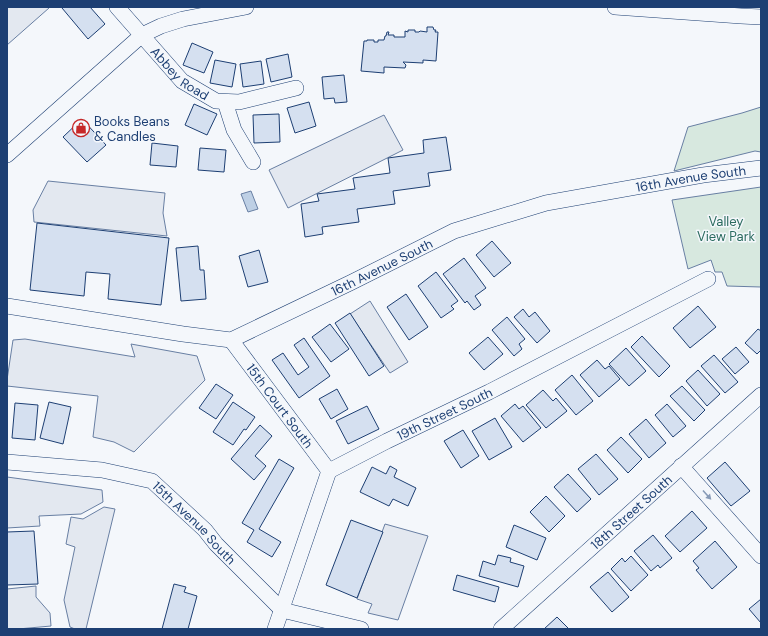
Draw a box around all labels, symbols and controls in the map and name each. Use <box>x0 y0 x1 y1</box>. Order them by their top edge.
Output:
street label: Abbey Road <box>147 43 212 104</box>
place label: Books Beans & Candles <box>94 113 170 145</box>
shop icon: Books Beans & Candles <box>71 118 91 138</box>
street label: 16th Avenue South <box>634 161 747 195</box>
park label: Valley View Park <box>697 213 755 245</box>
street label: 16th Avenue South <box>328 235 435 299</box>
street label: 15th Court South <box>243 360 317 451</box>
street label: 19th Street South <box>394 383 495 444</box>
street label: 18th Street South <box>587 471 675 553</box>
street label: 15th Avenue South <box>149 477 240 568</box>
one-way arrow <box>702 490 712 500</box>

